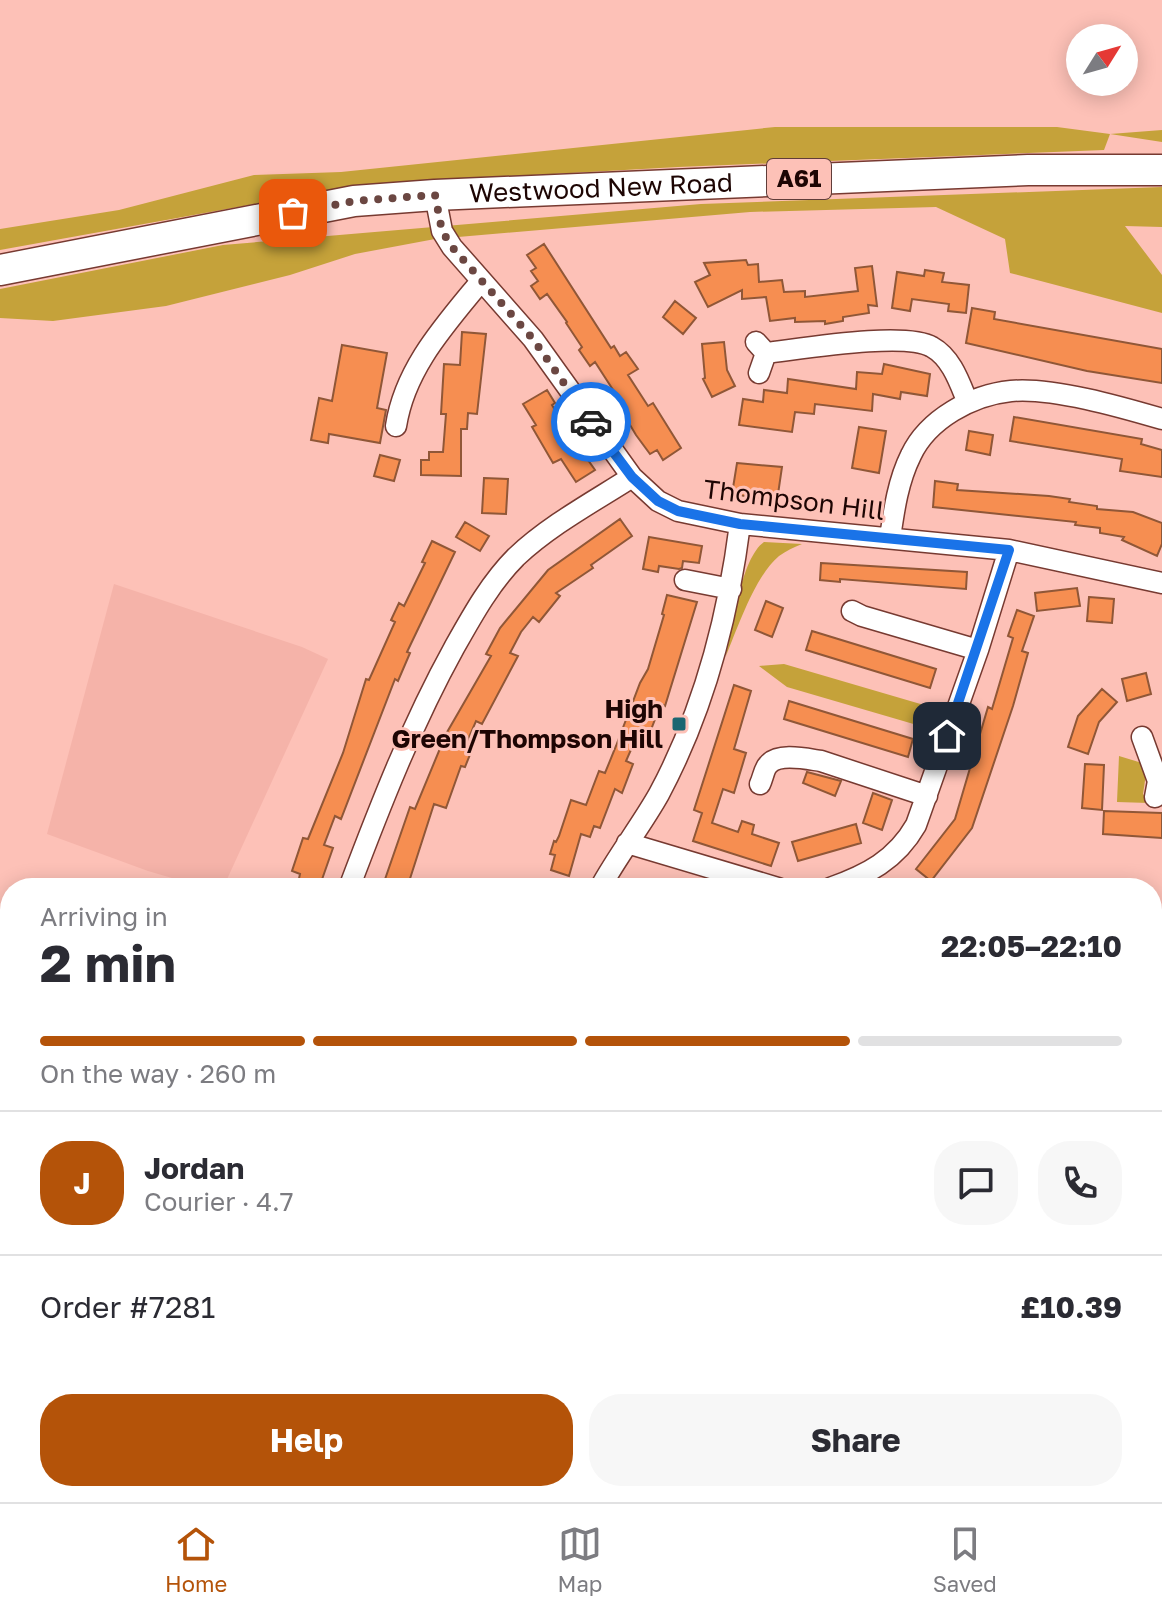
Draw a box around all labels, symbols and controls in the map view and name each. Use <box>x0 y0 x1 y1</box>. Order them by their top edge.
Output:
north arrow <box>1066 24 1138 96</box>
map controls <box>1066 24 1138 96</box>
road number: A61 <box>767 159 831 199</box>
street label: Westwood New Road <box>468 166 733 209</box>
pin <box>259 179 327 247</box>
icon: bag <box>271 191 315 235</box>
courier <box>551 382 631 462</box>
icon: car <box>569 400 613 444</box>
street label: Thompson Hill <box>702 473 886 526</box>
place label: High Green/Thompson Hill <box>392 693 663 754</box>
pin <box>913 702 981 770</box>
icon: home <box>925 714 969 758</box>
marker: High Green/Thompson Hill <box>670 715 688 733</box>
text: Arriving in <box>40 901 168 932</box>
text: 22:05–22:10 <box>941 928 1122 964</box>
text: 2 min <box>40 931 176 993</box>
text: On the way · 260 m <box>40 1058 276 1089</box>
button: chat <box>934 1141 1018 1225</box>
button: phone <box>1038 1141 1122 1225</box>
text: Jordan <box>144 1150 244 1186</box>
text: J <box>73 1165 91 1201</box>
text: Courier · 4.7 <box>144 1186 294 1217</box>
text: Order #7281 <box>40 1289 215 1325</box>
text: £10.39 <box>1020 1289 1122 1325</box>
button: Help <box>40 1394 573 1486</box>
button: Share <box>589 1394 1122 1486</box>
tab: Home <box>165 1522 227 1597</box>
tab: Map <box>558 1522 602 1597</box>
tab: Saved <box>933 1522 997 1597</box>

